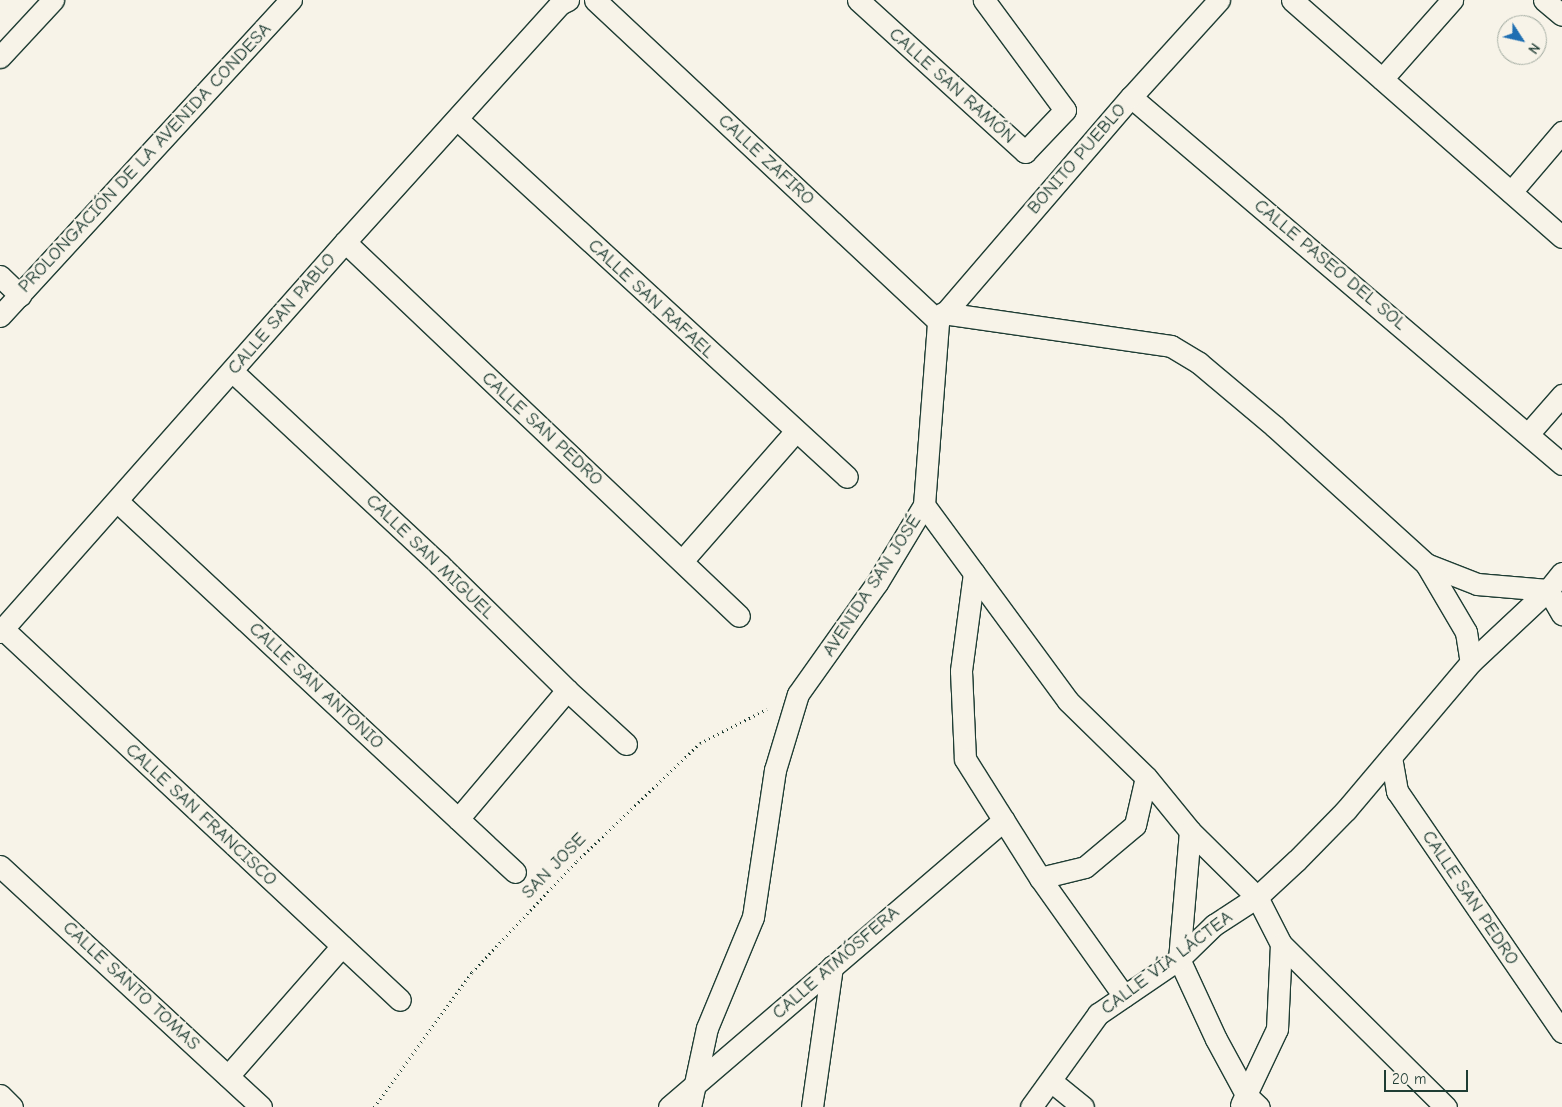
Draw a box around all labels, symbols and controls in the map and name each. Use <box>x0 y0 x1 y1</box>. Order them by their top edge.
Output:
north arrow <box>1497 15 1547 65</box>
street label: PROLONGACIÓN DE LA AVENIDA CONDESA <box>14 18 276 298</box>
street label: CALLE SAN RAMÓN <box>884 23 1020 149</box>
text: N <box>1524 40 1543 57</box>
street label: BONITO PUEBLO <box>1023 99 1131 219</box>
street label: CALLE ZAFIRO <box>713 110 819 210</box>
street label: CALLE PASEO DEL SOL <box>1249 194 1411 336</box>
street label: CALLE SAN RAFAEL <box>583 234 719 364</box>
street label: CALLE SAN PABLO <box>223 249 341 379</box>
street label: CALLE SAN PEDRO <box>477 367 607 491</box>
street label: CALLE SAN MIGUEL <box>361 490 499 624</box>
street label: AVENIDA SAN JOSÉ <box>818 511 926 661</box>
street label: CALLE SAN ANTONIO <box>244 618 388 754</box>
street label: CALLE SAN FRANCISCO <box>120 739 282 891</box>
street label: CALLE SAN PEDRO <box>1417 826 1523 970</box>
street label: SAN JOSE <box>517 828 591 904</box>
street label: CALLE ATMÓSFERA <box>768 902 904 1024</box>
street label: CALLE VÍA LÁCTEA <box>1097 906 1237 1020</box>
street label: CALLE SANTO TOMAS <box>58 916 204 1056</box>
scale bar <box>1387 1060 1471 1092</box>
text: 20 m <box>1392 1070 1426 1088</box>

